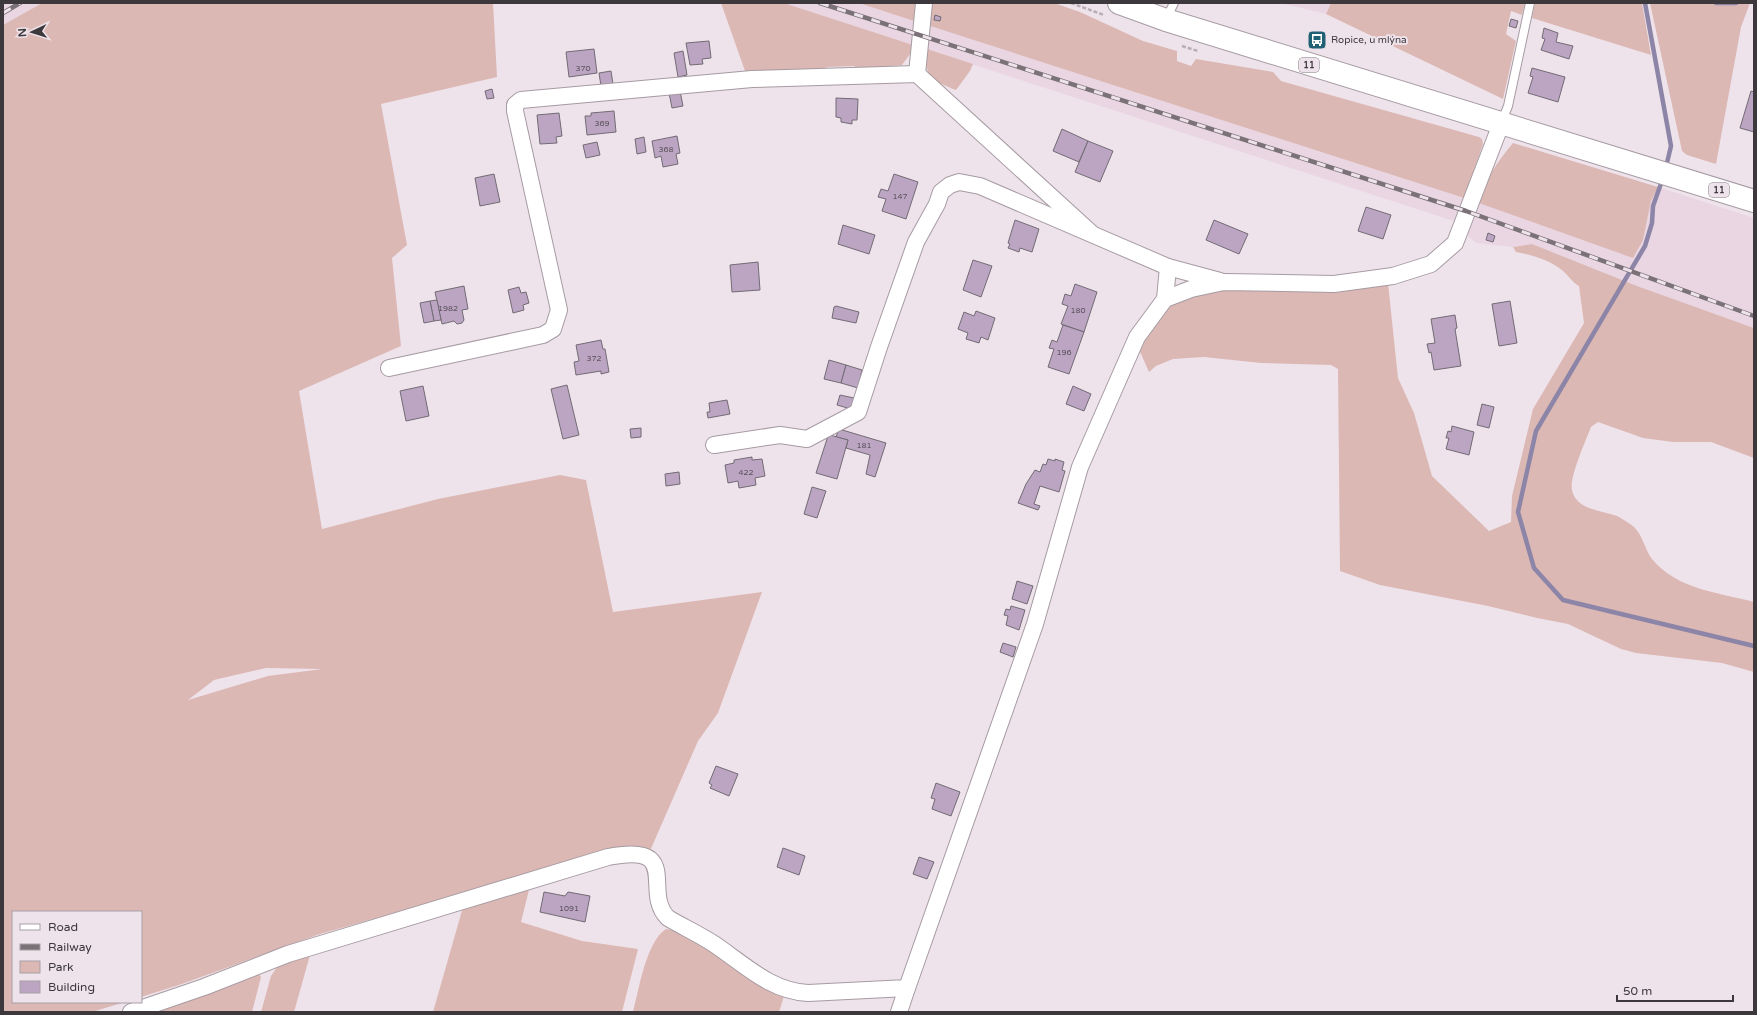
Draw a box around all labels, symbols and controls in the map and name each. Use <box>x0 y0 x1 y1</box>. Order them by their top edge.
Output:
north arrow <box>12 12 52 52</box>
text: N <box>16 28 29 38</box>
bus stop icon: Ropice, u mlýna <box>1306 29 1328 51</box>
place label: Ropice, u mlýna <box>1331 34 1407 46</box>
road number: 11 <box>1299 58 1319 72</box>
house number: 370 <box>575 64 591 73</box>
house number: 369 <box>594 119 610 128</box>
house number: 368 <box>658 145 674 154</box>
road number: 11 <box>1709 183 1729 197</box>
house number: 147 <box>892 192 908 201</box>
house number: 1982 <box>438 304 458 313</box>
house number: 180 <box>1070 306 1086 315</box>
house number: 196 <box>1056 348 1072 357</box>
house number: 372 <box>586 354 602 363</box>
house number: 181 <box>856 441 872 450</box>
house number: 422 <box>738 468 754 477</box>
house number: 1091 <box>559 904 579 913</box>
legend <box>12 911 142 1003</box>
text: Road <box>48 920 78 934</box>
text: Railway <box>48 940 92 954</box>
text: Park <box>48 960 74 974</box>
scale bar <box>1617 977 1733 1003</box>
text: Building <box>48 980 95 994</box>
text: 50 m <box>1623 984 1652 998</box>

